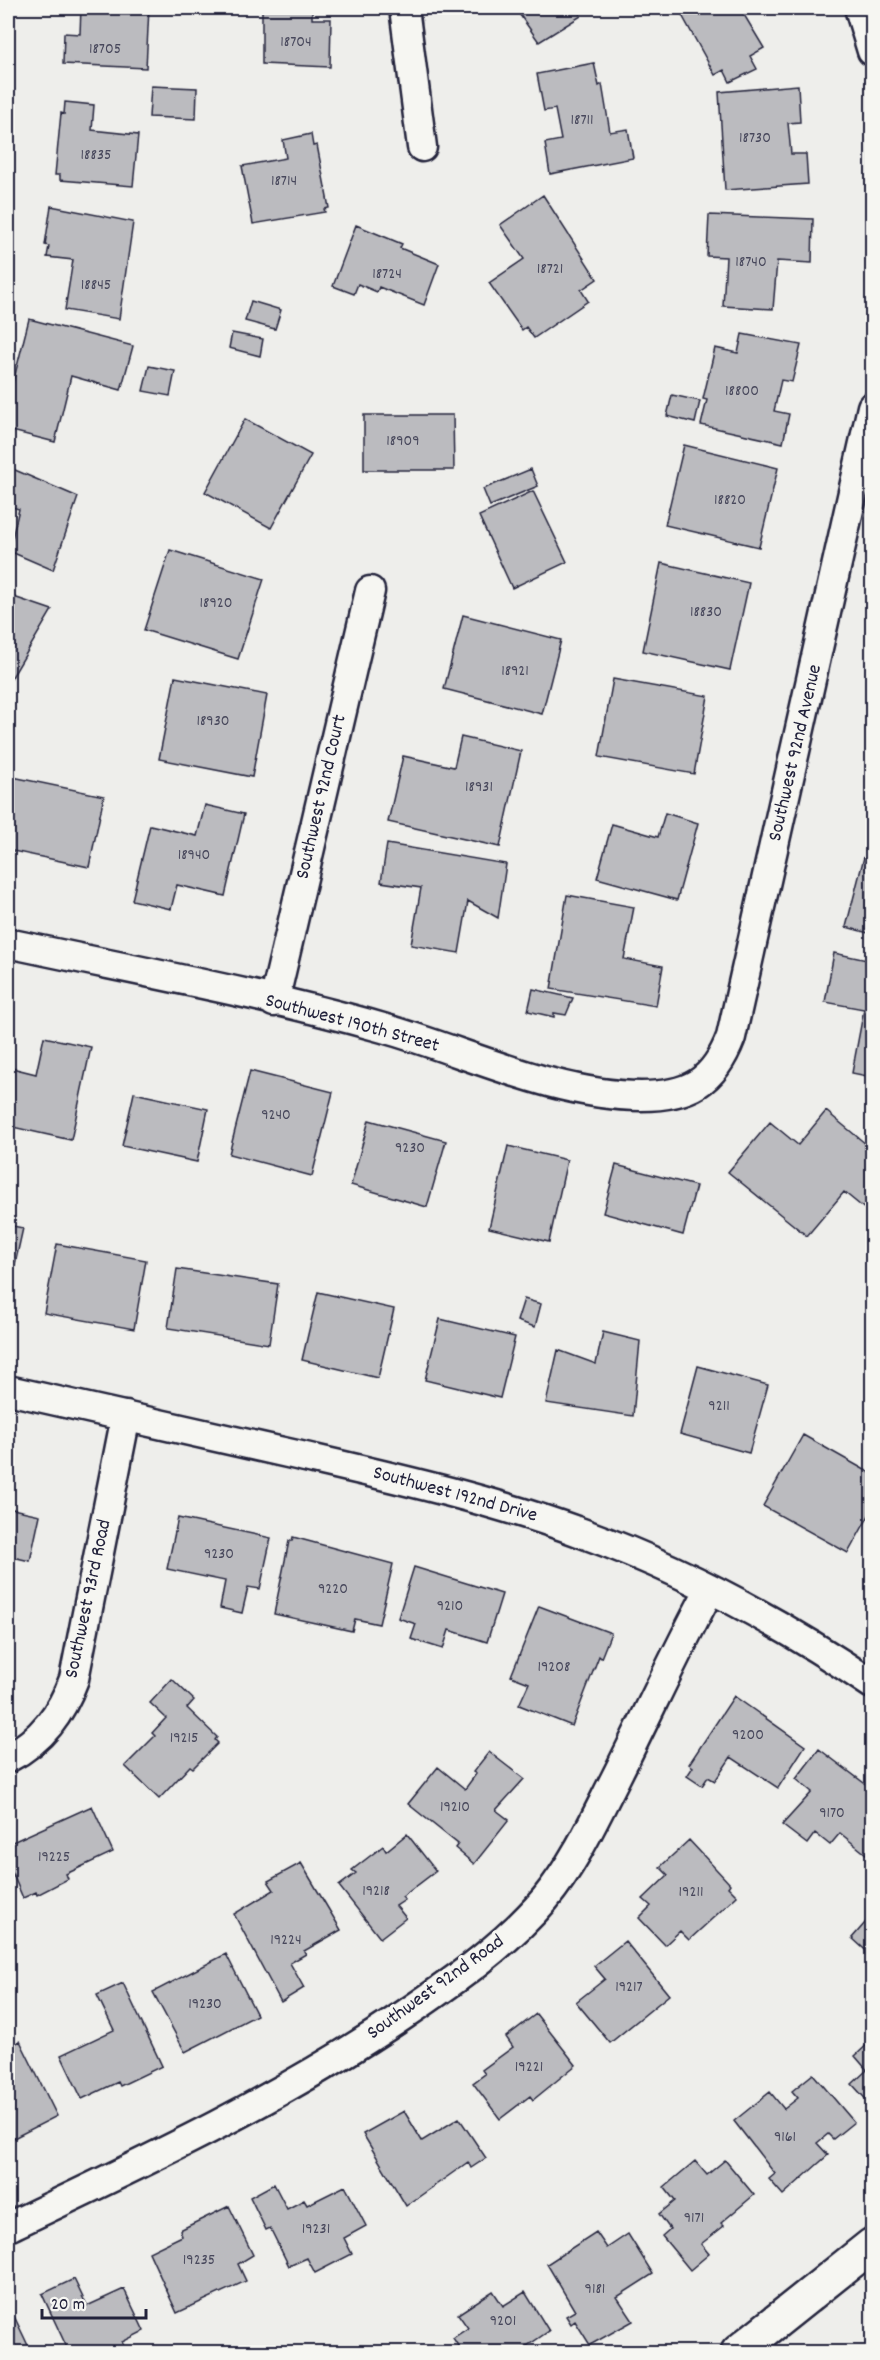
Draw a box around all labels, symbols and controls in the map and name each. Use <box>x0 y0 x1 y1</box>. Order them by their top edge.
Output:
house number: 18704 <box>280 31 312 54</box>
house number: 18705 <box>89 38 121 61</box>
house number: 18711 <box>570 109 594 132</box>
house number: 18730 <box>739 127 771 150</box>
house number: 18835 <box>81 144 111 167</box>
house number: 18714 <box>271 170 297 193</box>
house number: 18740 <box>735 251 767 274</box>
house number: 18721 <box>537 258 563 281</box>
house number: 18724 <box>372 263 402 286</box>
house number: 18845 <box>81 274 111 297</box>
house number: 18800 <box>725 380 759 403</box>
house number: 18909 <box>386 430 420 453</box>
house number: 18820 <box>714 489 746 512</box>
house number: 18920 <box>200 592 232 615</box>
house number: 18830 <box>690 601 722 624</box>
house number: 18921 <box>501 660 529 683</box>
street label: Southwest 92nd Avenue <box>762 662 830 844</box>
house number: 18930 <box>196 710 230 733</box>
street label: Southwest 92nd Court <box>289 712 355 882</box>
house number: 18931 <box>465 776 493 799</box>
house number: 18940 <box>178 844 210 867</box>
street label: Southwest 190th Street <box>262 987 442 1061</box>
house number: 9240 <box>261 1104 291 1127</box>
house number: 9230 <box>395 1137 425 1160</box>
house number: 9211 <box>708 1395 730 1418</box>
street label: Southwest 192nd Drive <box>370 1460 540 1530</box>
street label: Southwest 93rd Road <box>58 1517 120 1681</box>
house number: 9230 <box>204 1543 234 1566</box>
house number: 9220 <box>318 1578 348 1601</box>
house number: 9210 <box>437 1595 463 1618</box>
house number: 19208 <box>538 1656 570 1679</box>
house number: 9200 <box>732 1724 764 1747</box>
house number: 19215 <box>170 1727 198 1750</box>
house number: 19210 <box>440 1796 470 1819</box>
house number: 9170 <box>819 1802 845 1825</box>
house number: 19225 <box>38 1846 70 1869</box>
house number: 19218 <box>362 1880 390 1903</box>
house number: 19211 <box>679 1881 703 1904</box>
house number: 19224 <box>270 1929 302 1952</box>
street label: Southwest 92nd Road <box>362 1929 510 2047</box>
house number: 19217 <box>615 1976 643 1999</box>
house number: 19230 <box>188 1993 222 2016</box>
house number: 19221 <box>515 2056 543 2079</box>
house number: 9161 <box>774 2126 796 2149</box>
house number: 9171 <box>684 2207 704 2230</box>
house number: 19231 <box>302 2218 330 2241</box>
house number: 19235 <box>183 2249 215 2272</box>
house number: 9181 <box>585 2278 605 2301</box>
scale bar <box>42 2282 146 2320</box>
text: 20 m <box>51 2293 85 2318</box>
house number: 9201 <box>490 2310 516 2333</box>

